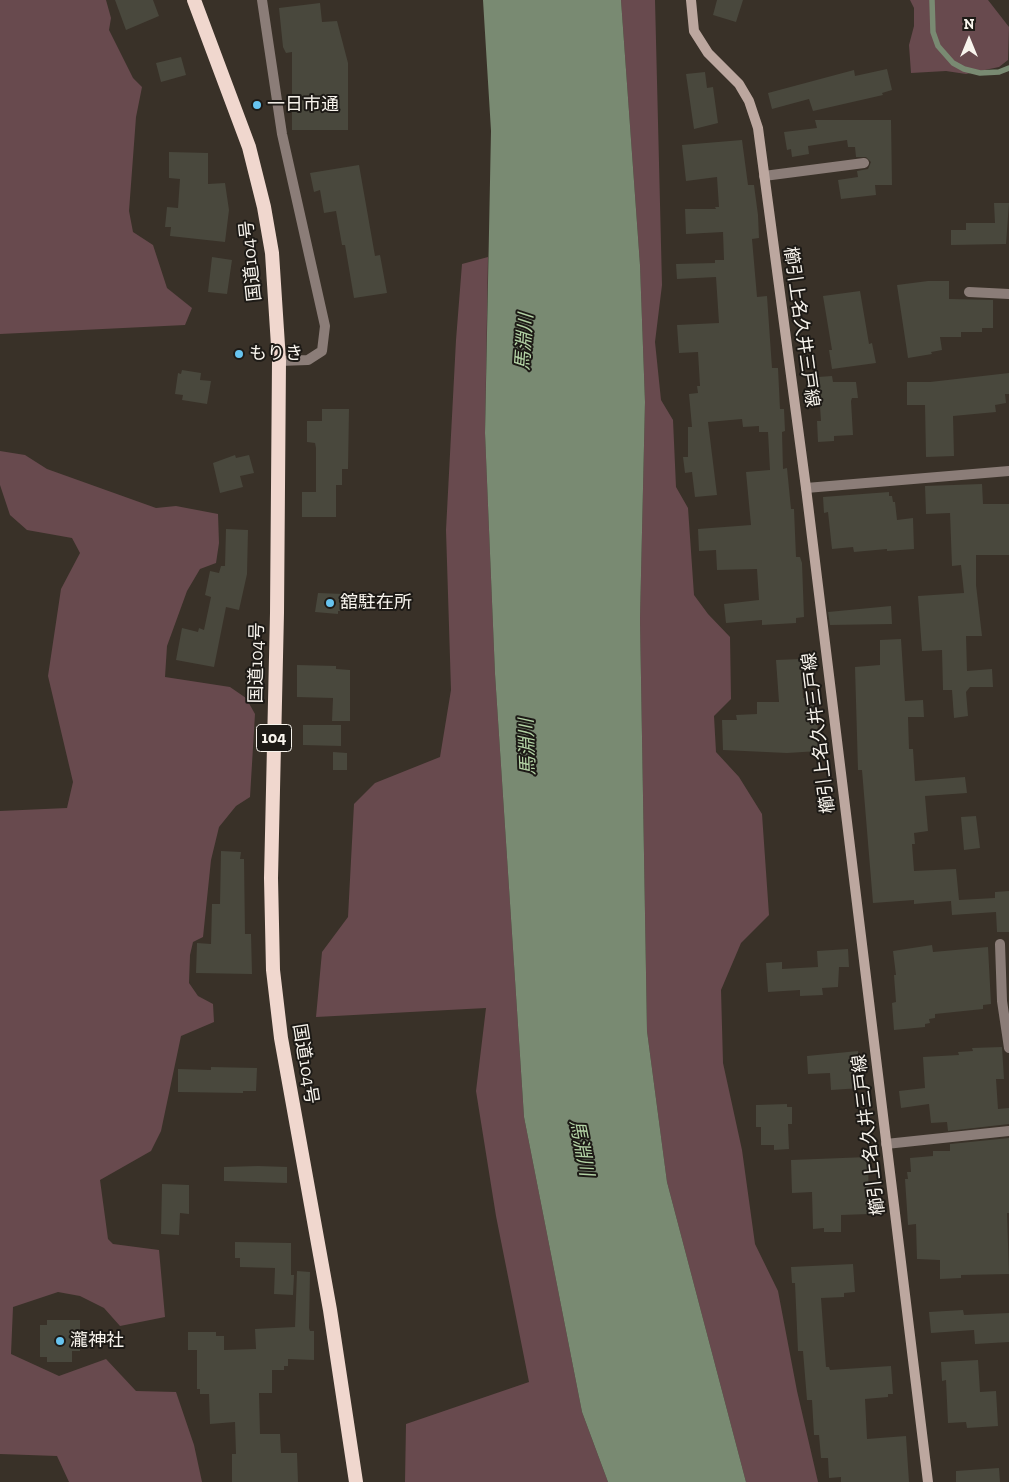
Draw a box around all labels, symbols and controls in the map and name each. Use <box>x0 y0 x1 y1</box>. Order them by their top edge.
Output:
north arrow <box>944 15 994 65</box>
text: N <box>964 16 974 33</box>
place label: 一日市通 <box>267 94 339 116</box>
marker: 一日市通 <box>251 99 263 111</box>
street label: 国道104号 <box>236 220 266 302</box>
street label: 櫛引上名久井三戸線 <box>779 245 823 409</box>
water label: 馬淵川 <box>512 313 538 371</box>
place label: もりき <box>249 343 303 365</box>
marker: もりき <box>233 348 245 360</box>
place label: 舘駐在所 <box>340 592 412 614</box>
marker: 舘駐在所 <box>324 597 336 609</box>
street label: 国道104号 <box>245 622 269 704</box>
street label: 櫛引上名久井三戸線 <box>798 651 840 815</box>
water label: 馬淵川 <box>516 718 540 776</box>
road number: 104 <box>256 724 292 751</box>
street label: 国道104号 <box>288 1022 322 1106</box>
street label: 櫛引上名久井三戸線 <box>848 1053 890 1217</box>
water label: 馬淵川 <box>564 1118 598 1178</box>
place label: 瀧神社 <box>70 1330 124 1352</box>
marker: 瀧神社 <box>54 1335 66 1347</box>

